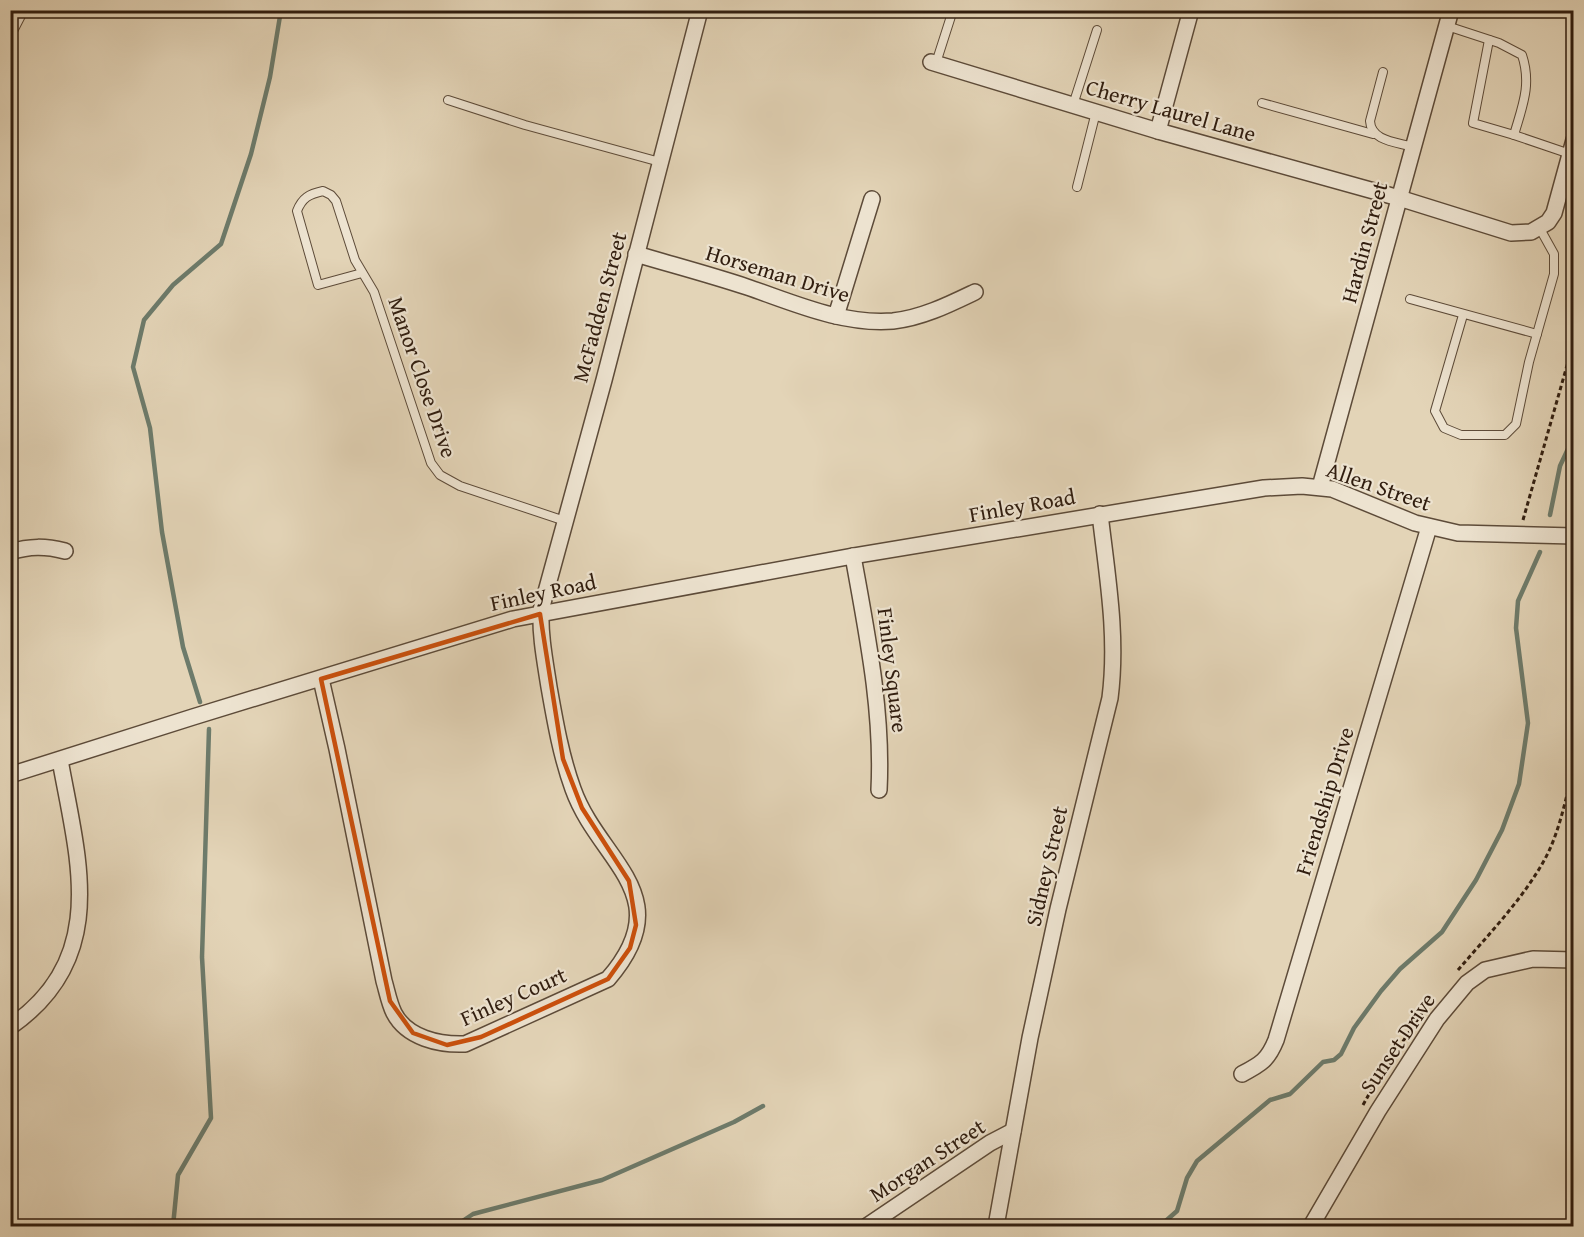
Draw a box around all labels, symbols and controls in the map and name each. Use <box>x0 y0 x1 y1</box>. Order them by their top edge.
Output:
street label: Cherry Laurel Lane <box>1082 70 1260 150</box>
street label: Hardin Street <box>1332 177 1396 306</box>
street label: McFadden Street <box>564 228 635 386</box>
street label: Horseman Drive <box>702 236 854 310</box>
street label: Manor Close Drive <box>380 292 466 462</box>
street label: Allen Street <box>1322 453 1436 519</box>
street label: Finley Road <box>966 480 1078 530</box>
street label: Finley Road <box>487 565 599 619</box>
street label: Finley Square <box>869 606 917 734</box>
street label: Friendship Drive <box>1286 723 1362 879</box>
street label: Sidney Street <box>1017 802 1075 929</box>
street label: Finley Court <box>455 958 572 1034</box>
street label: Sunset Drive <box>1351 986 1443 1100</box>
street label: Morgan Street <box>863 1110 991 1210</box>

